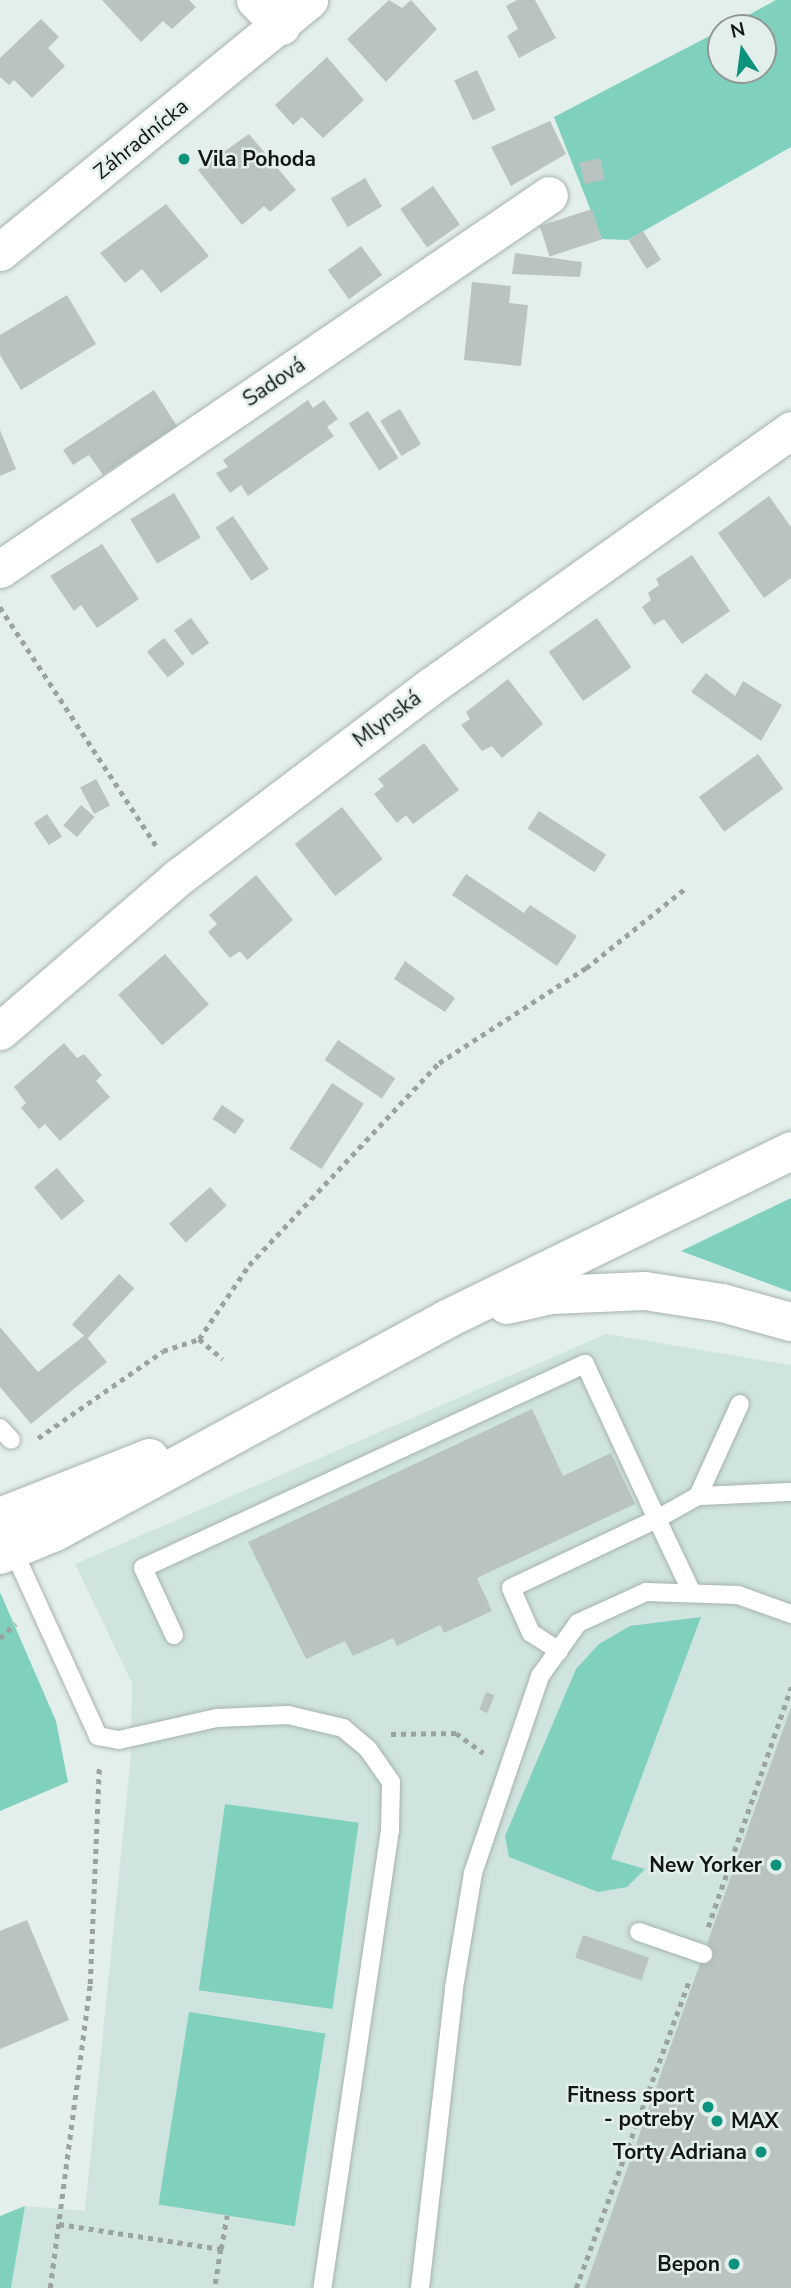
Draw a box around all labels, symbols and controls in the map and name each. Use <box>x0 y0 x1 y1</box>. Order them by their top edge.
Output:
north arrow <box>707 14 777 84</box>
text: N <box>728 16 748 45</box>
street label: Záhradnícka <box>89 93 193 185</box>
place label: Vila Pohoda <box>198 146 316 172</box>
marker: Vila Pohoda <box>176 151 192 167</box>
street label: Sadová <box>238 352 310 412</box>
street label: Mlynská <box>348 685 426 753</box>
place label: New Yorker <box>649 1852 762 1878</box>
marker: New Yorker <box>768 1857 784 1873</box>
place label: Fitness sport - potreby <box>567 2082 694 2132</box>
marker: Fitness sport - potreby <box>700 2099 716 2115</box>
place label: MAX <box>731 2108 779 2134</box>
marker: MAX <box>709 2113 725 2129</box>
place label: Torty Adriana <box>613 2139 747 2165</box>
marker: Torty Adriana <box>753 2144 769 2160</box>
place label: Bepon <box>657 2251 720 2277</box>
marker: Bepon <box>726 2256 742 2272</box>

